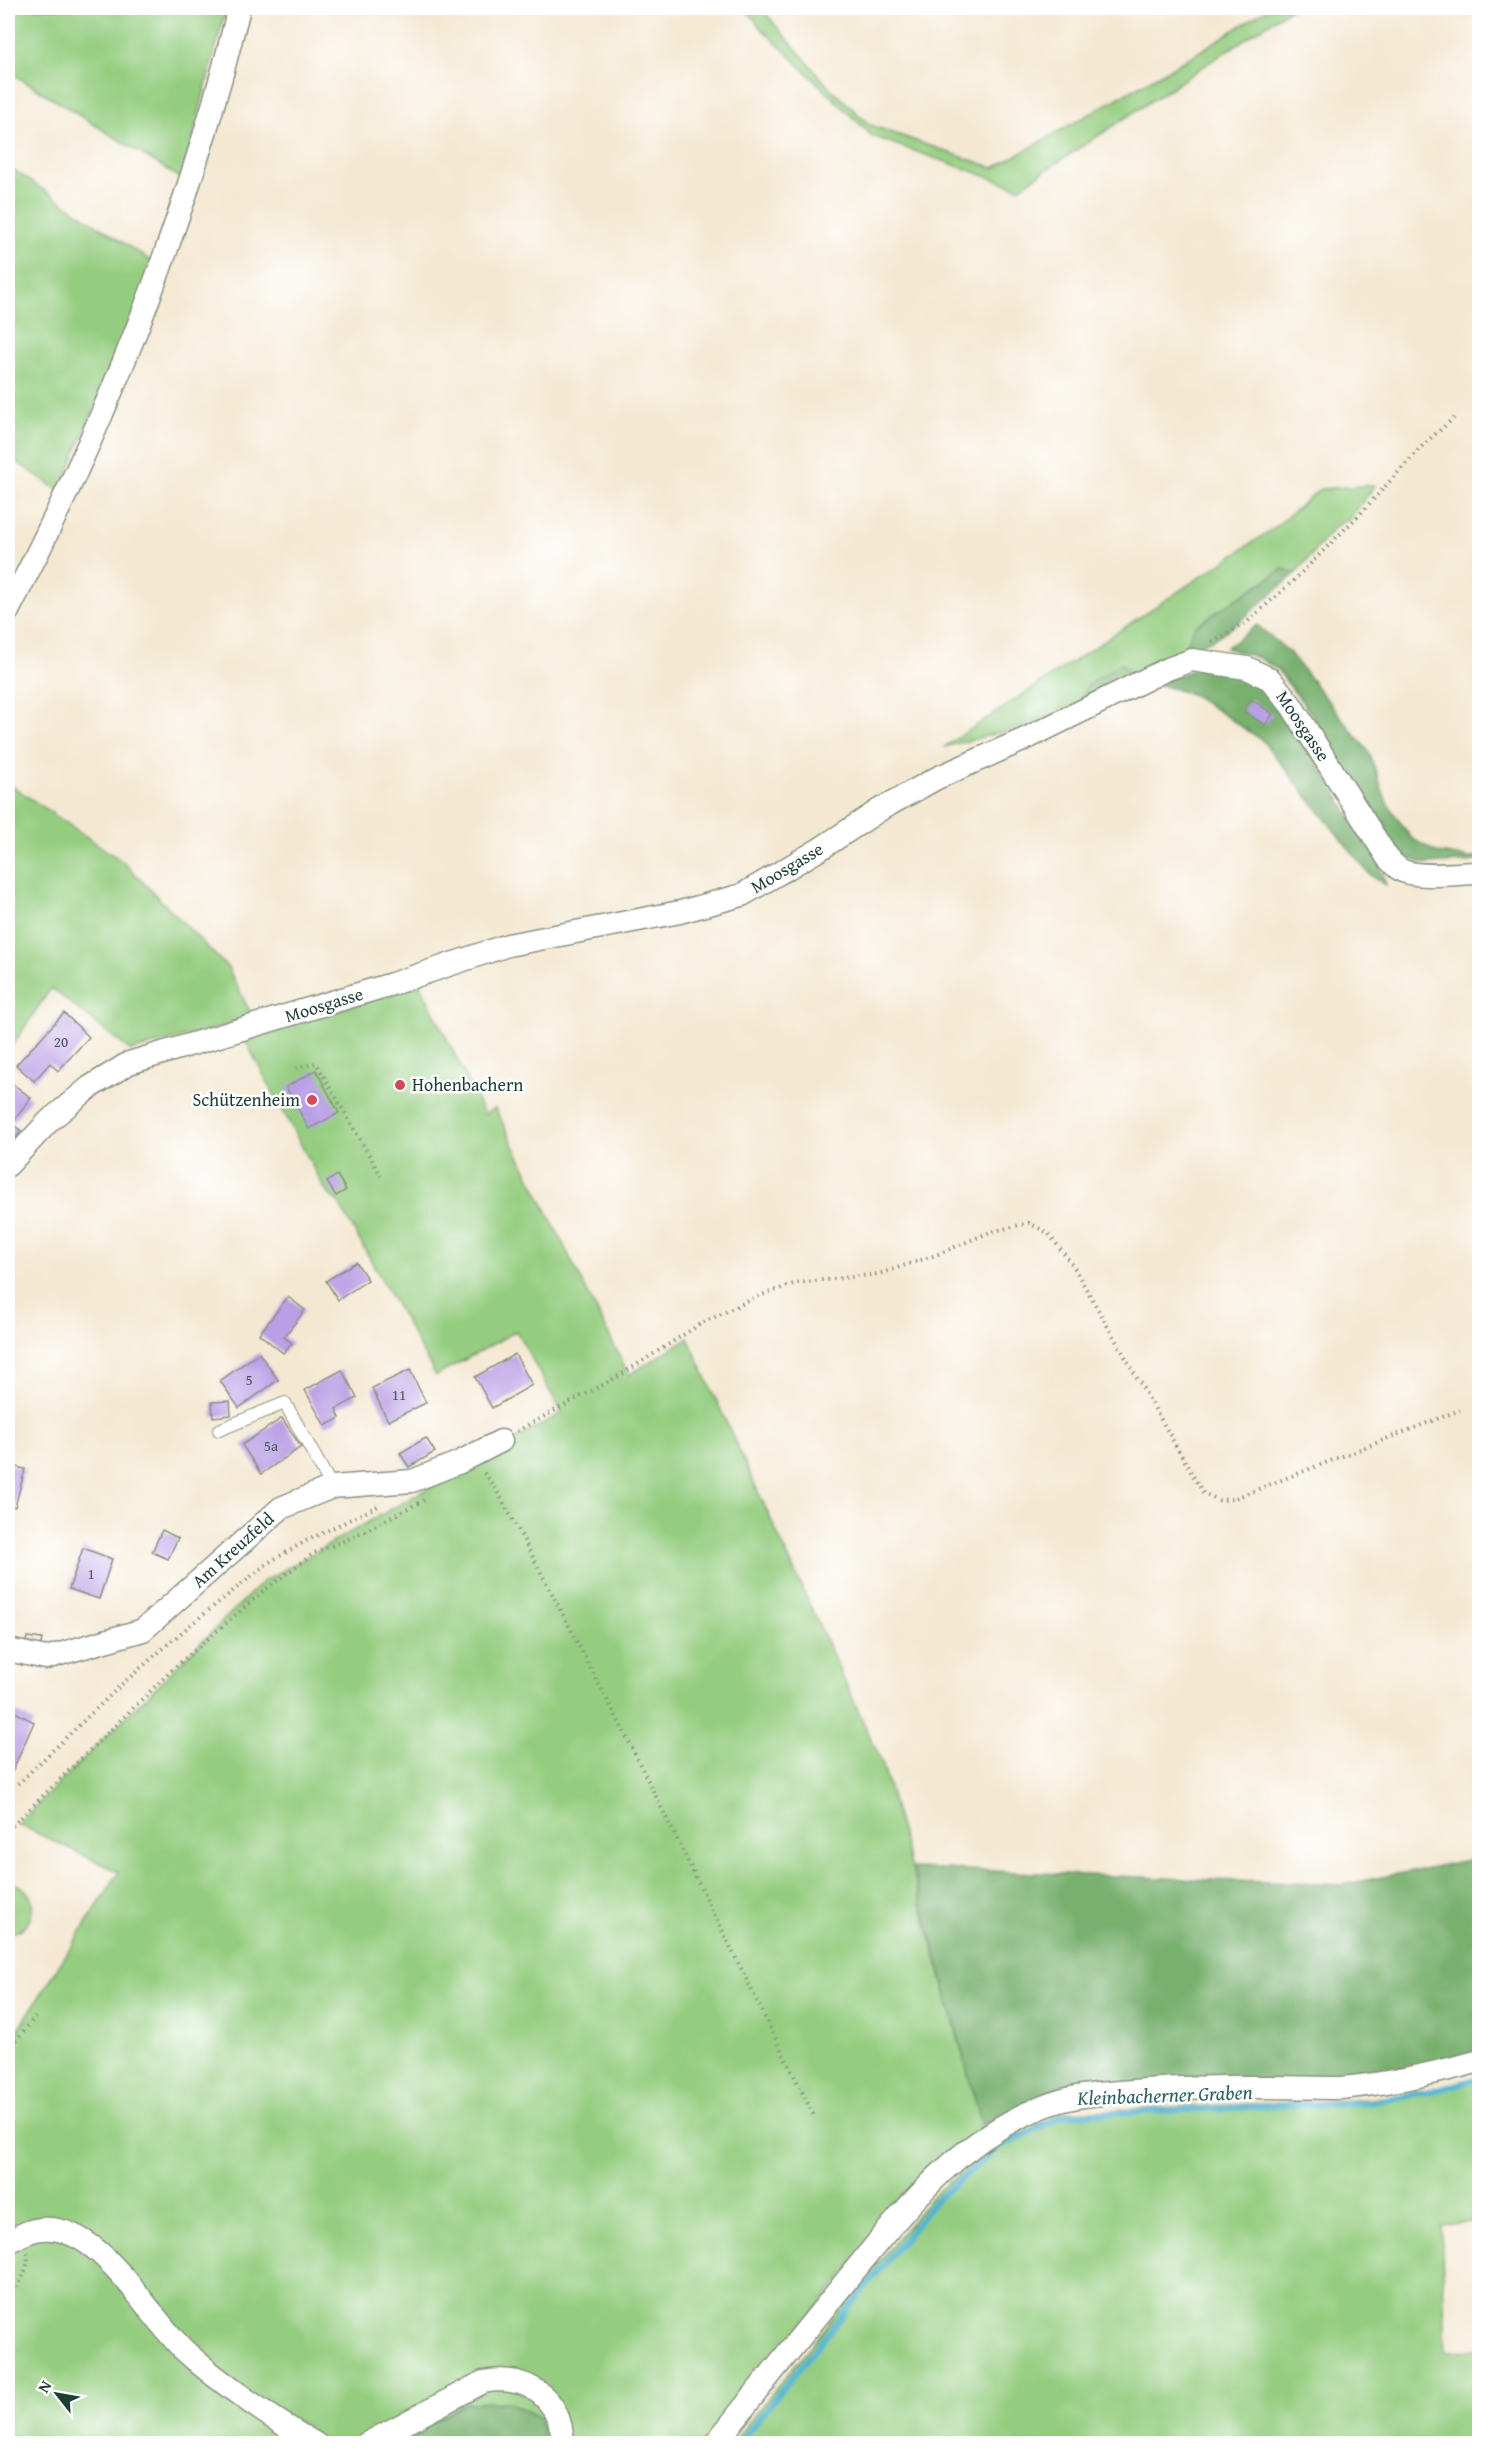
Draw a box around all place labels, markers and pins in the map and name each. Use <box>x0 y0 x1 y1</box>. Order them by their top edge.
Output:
place label: Hohenbachern <box>412 1071 523 1098</box>
marker: Hohenbachern <box>393 1078 407 1092</box>
place label: Schützenheim <box>193 1086 300 1113</box>
marker: Schützenheim <box>305 1093 319 1107</box>

